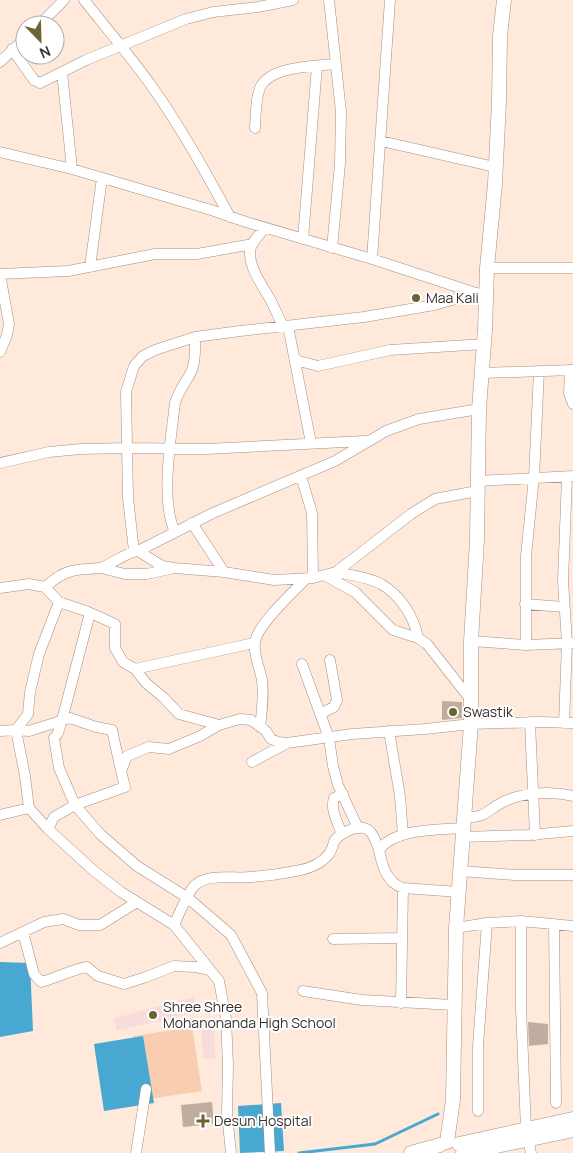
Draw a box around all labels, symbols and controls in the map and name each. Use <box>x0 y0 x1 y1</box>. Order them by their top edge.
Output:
north arrow <box>15 15 65 65</box>
text: N <box>37 42 54 63</box>
place label: Maa Kali <box>426 288 479 307</box>
marker: Maa Kali <box>410 292 422 304</box>
place label: Swastik <box>463 702 514 721</box>
marker: Swastik <box>447 706 459 718</box>
place label: Shree Shree Mohanonanda High School <box>163 997 336 1032</box>
marker: Shree Shree Mohanonanda High School <box>147 1009 159 1021</box>
place label: Desun Hospital <box>214 1111 312 1130</box>
marker: Desun Hospital <box>196 1114 210 1128</box>

